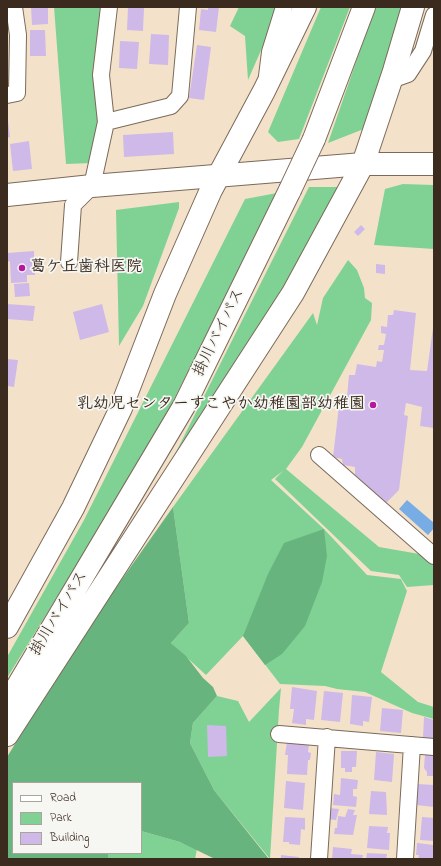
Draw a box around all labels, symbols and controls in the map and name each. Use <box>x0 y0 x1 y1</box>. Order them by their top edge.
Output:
place label: 葛ケ丘歯科医院 <box>30 258 142 278</box>
marker: 葛ケ丘歯科医院 <box>17 263 27 273</box>
street label: 掛川バイパス <box>190 286 250 380</box>
place label: 乳幼児センターすこやか幼稚園部幼稚園 <box>77 395 365 415</box>
marker: 乳幼児センターすこやか幼稚園部幼稚園 <box>368 400 378 410</box>
street label: 掛川バイパス <box>27 568 93 660</box>
legend <box>12 782 142 854</box>
text: Road <box>50 789 76 807</box>
text: Park <box>50 809 72 827</box>
text: Building <box>50 829 89 847</box>

